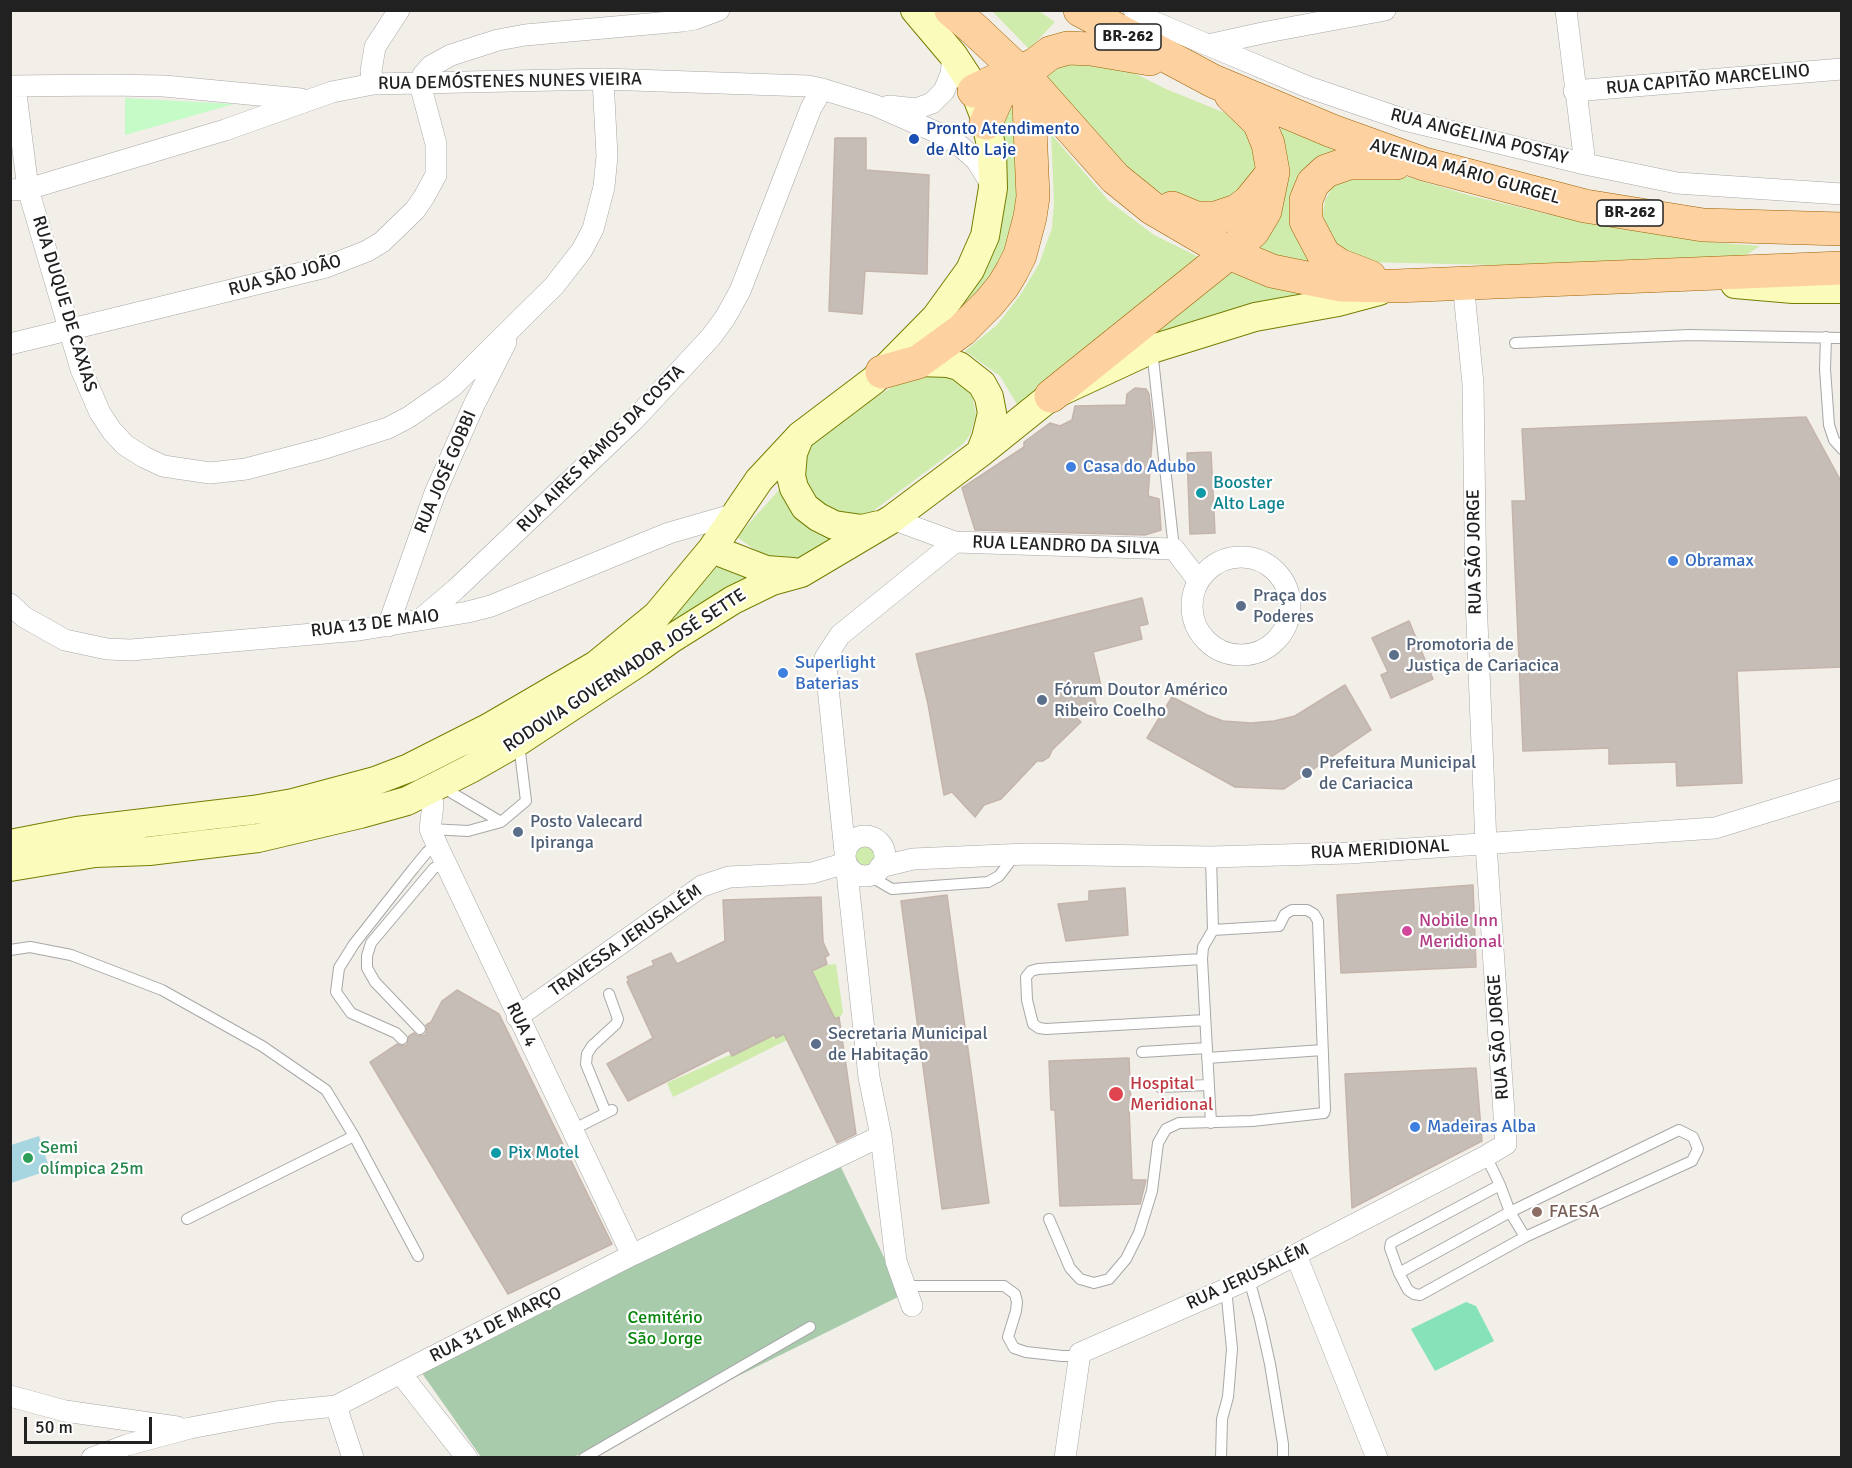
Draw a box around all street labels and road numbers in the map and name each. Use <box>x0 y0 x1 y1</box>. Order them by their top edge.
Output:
road number: BR-262 <box>1095 24 1161 50</box>
street label: RUA CAPITÃO MARCELINO <box>1605 60 1811 100</box>
street label: RUA DEMÓSTENES NUNES VIEIRA <box>378 69 642 95</box>
street label: RUA ANGELINA POSTAY <box>1388 104 1570 170</box>
street label: AVENIDA MÁRIO GURGEL <box>1367 134 1563 210</box>
road number: BR-262 <box>1597 200 1663 226</box>
street label: RUA DUQUE DE CAXIAS <box>27 213 101 395</box>
street label: RUA SÃO JOÃO <box>226 251 344 301</box>
street label: RUA AIRES RAMOS DA COSTA <box>513 361 689 537</box>
street label: RUA JOSÉ GOBBI <box>410 407 482 537</box>
street label: RUA SÃO JORGE <box>1463 489 1487 615</box>
street label: RUA LEANDRO DA SILVA <box>972 532 1160 560</box>
street label: RODOVIA GOVERNADOR JOSÉ SETTE <box>500 584 750 758</box>
street label: RUA 13 DE MAIO <box>310 605 440 643</box>
street label: RUA MERIDIONAL <box>1310 836 1450 864</box>
street label: TRAVESSA JERUSALÉM <box>546 880 706 1002</box>
street label: RUA SÃO JORGE <box>1484 973 1514 1101</box>
street label: RUA 4 <box>501 999 541 1051</box>
street label: RUA JERUSALÉM <box>1183 1239 1313 1315</box>
street label: RUA 31 DE MARÇO <box>426 1282 566 1368</box>

